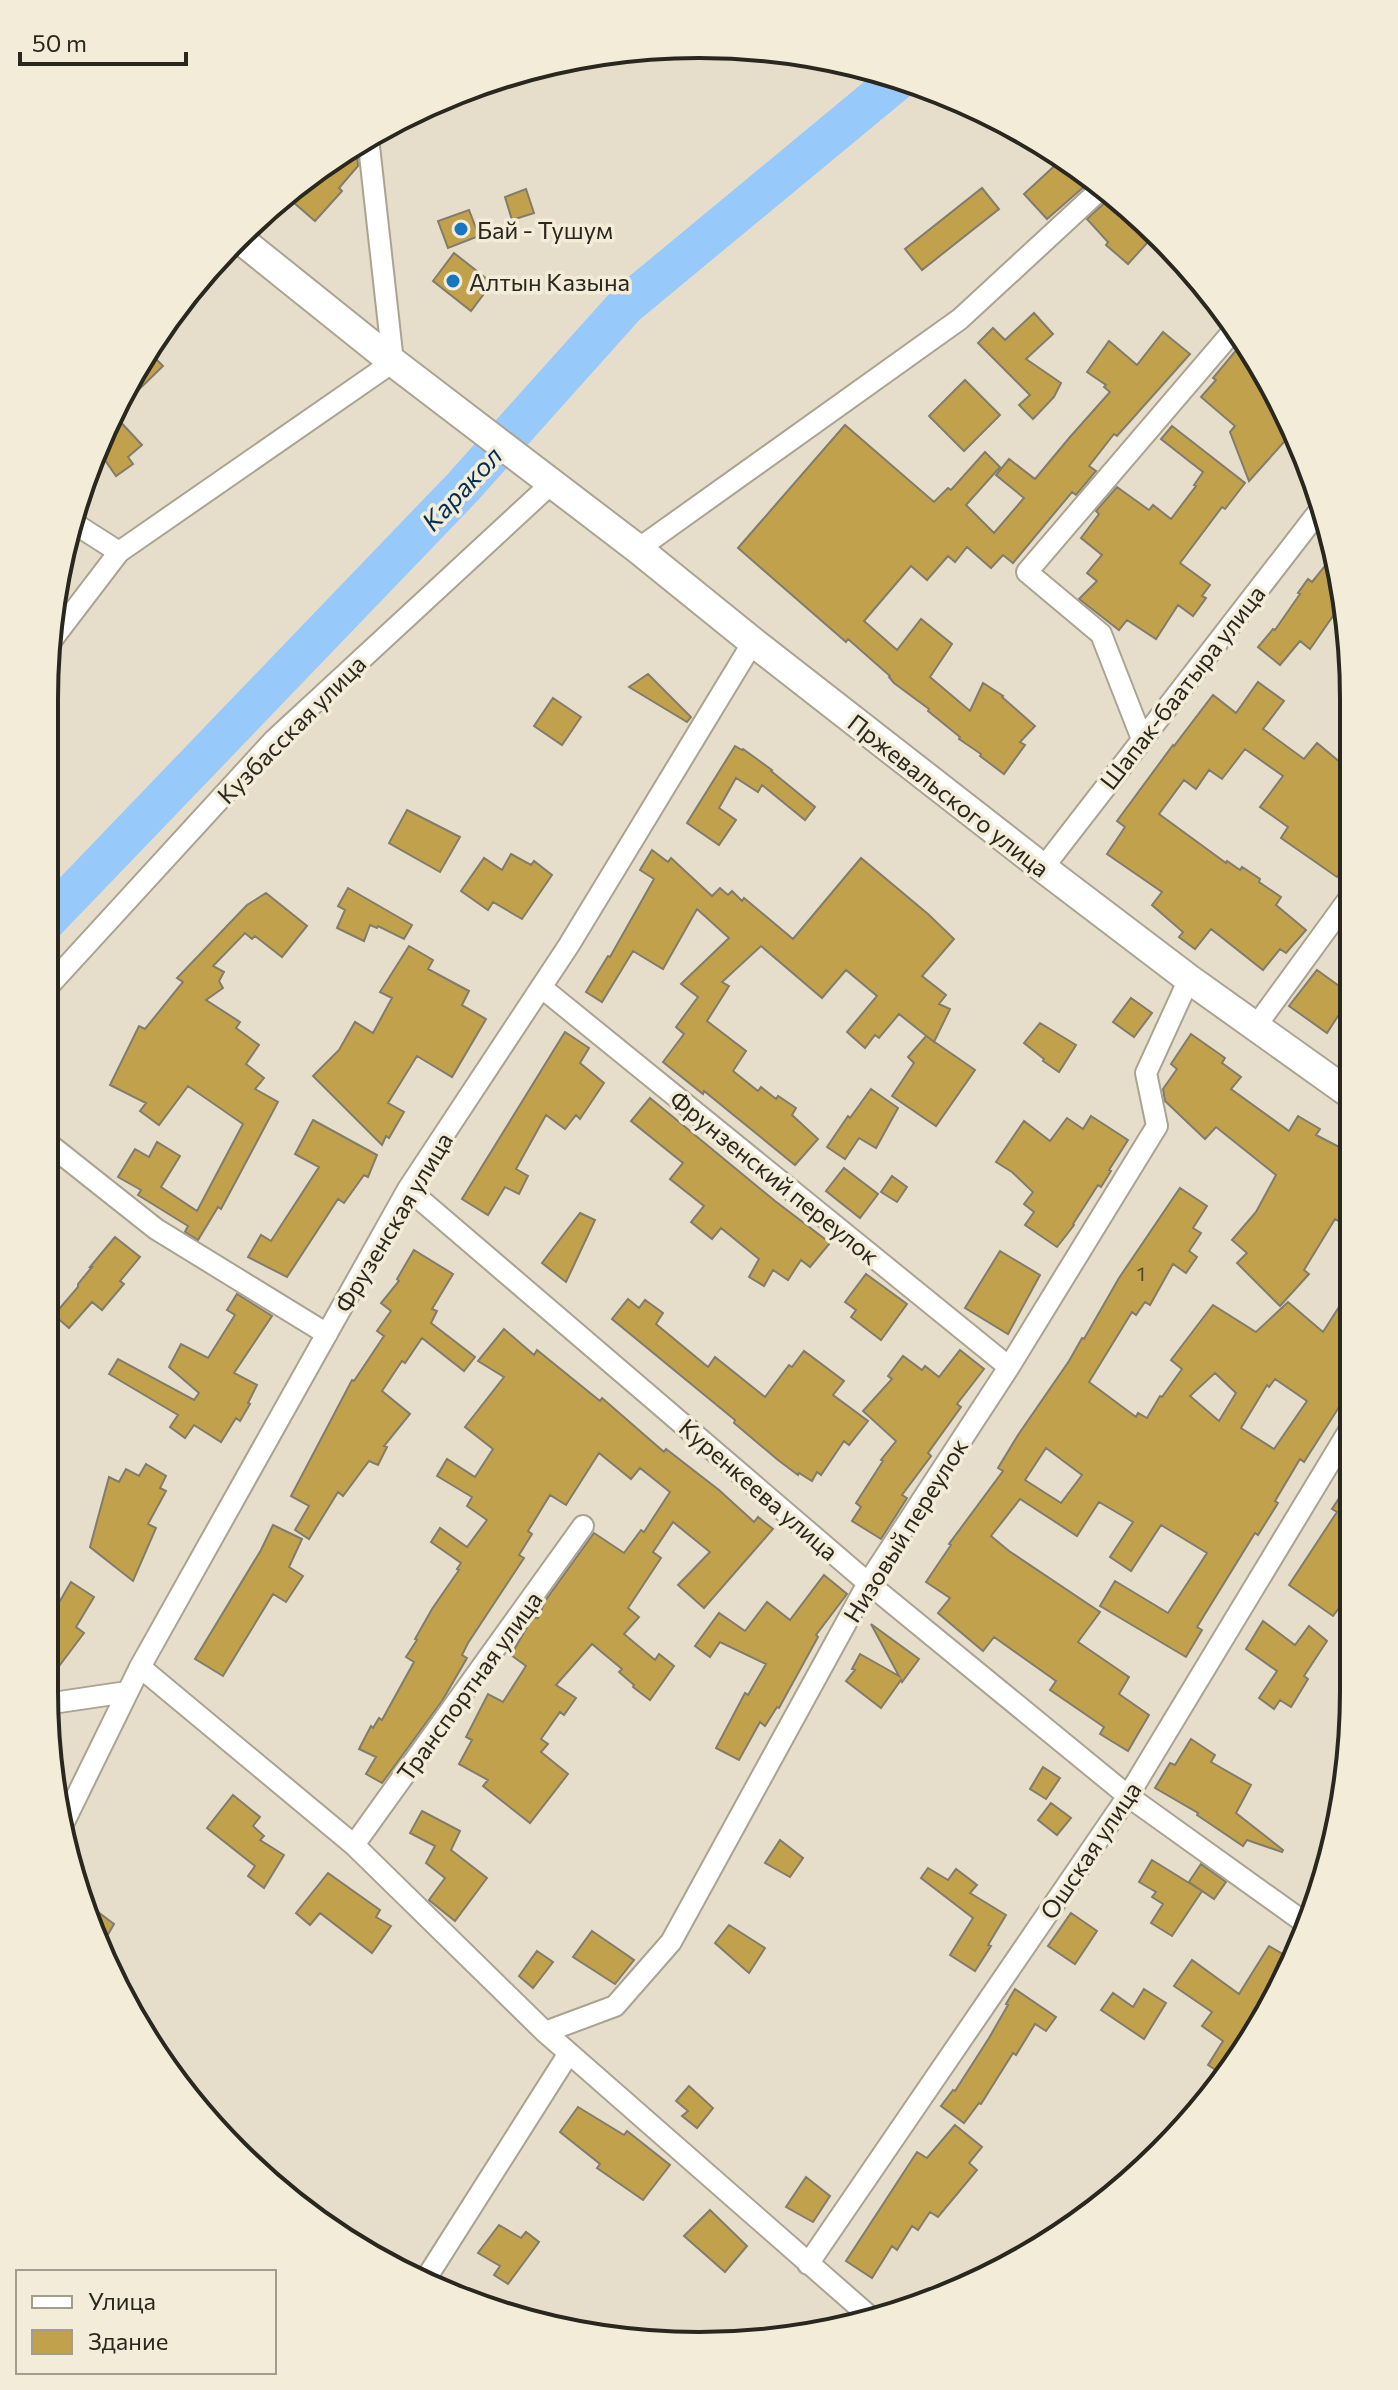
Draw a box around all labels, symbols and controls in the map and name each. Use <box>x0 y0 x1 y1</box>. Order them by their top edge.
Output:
scale bar <box>20 16 186 66</box>
text: 50 m <box>32 28 87 57</box>
place label: Бай - Тушум <box>477 215 613 244</box>
marker: Бай - Тушум <box>452 220 470 238</box>
place label: Алтын Казына <box>469 267 630 296</box>
marker: Алтын Казына <box>444 272 462 290</box>
water label: Каракол <box>414 440 508 536</box>
street label: Шапак-баатыра улица <box>1093 579 1271 795</box>
street label: Кузбасская улица <box>211 649 371 809</box>
street label: Пржевальского улица <box>843 707 1055 883</box>
street label: Фрунзенский переулок <box>665 1084 885 1270</box>
street label: Фрузенская улица <box>328 1127 458 1317</box>
house number: 1 <box>1137 1261 1145 1285</box>
street label: Куренкеева улица <box>674 1412 844 1566</box>
street label: Низовый переулок <box>837 1432 973 1627</box>
street label: Транспортная улица <box>390 1585 548 1787</box>
street label: Ошская улица <box>1033 1776 1147 1924</box>
legend <box>16 2270 276 2374</box>
text: Улица <box>88 2286 156 2315</box>
text: Здание <box>88 2326 168 2355</box>

